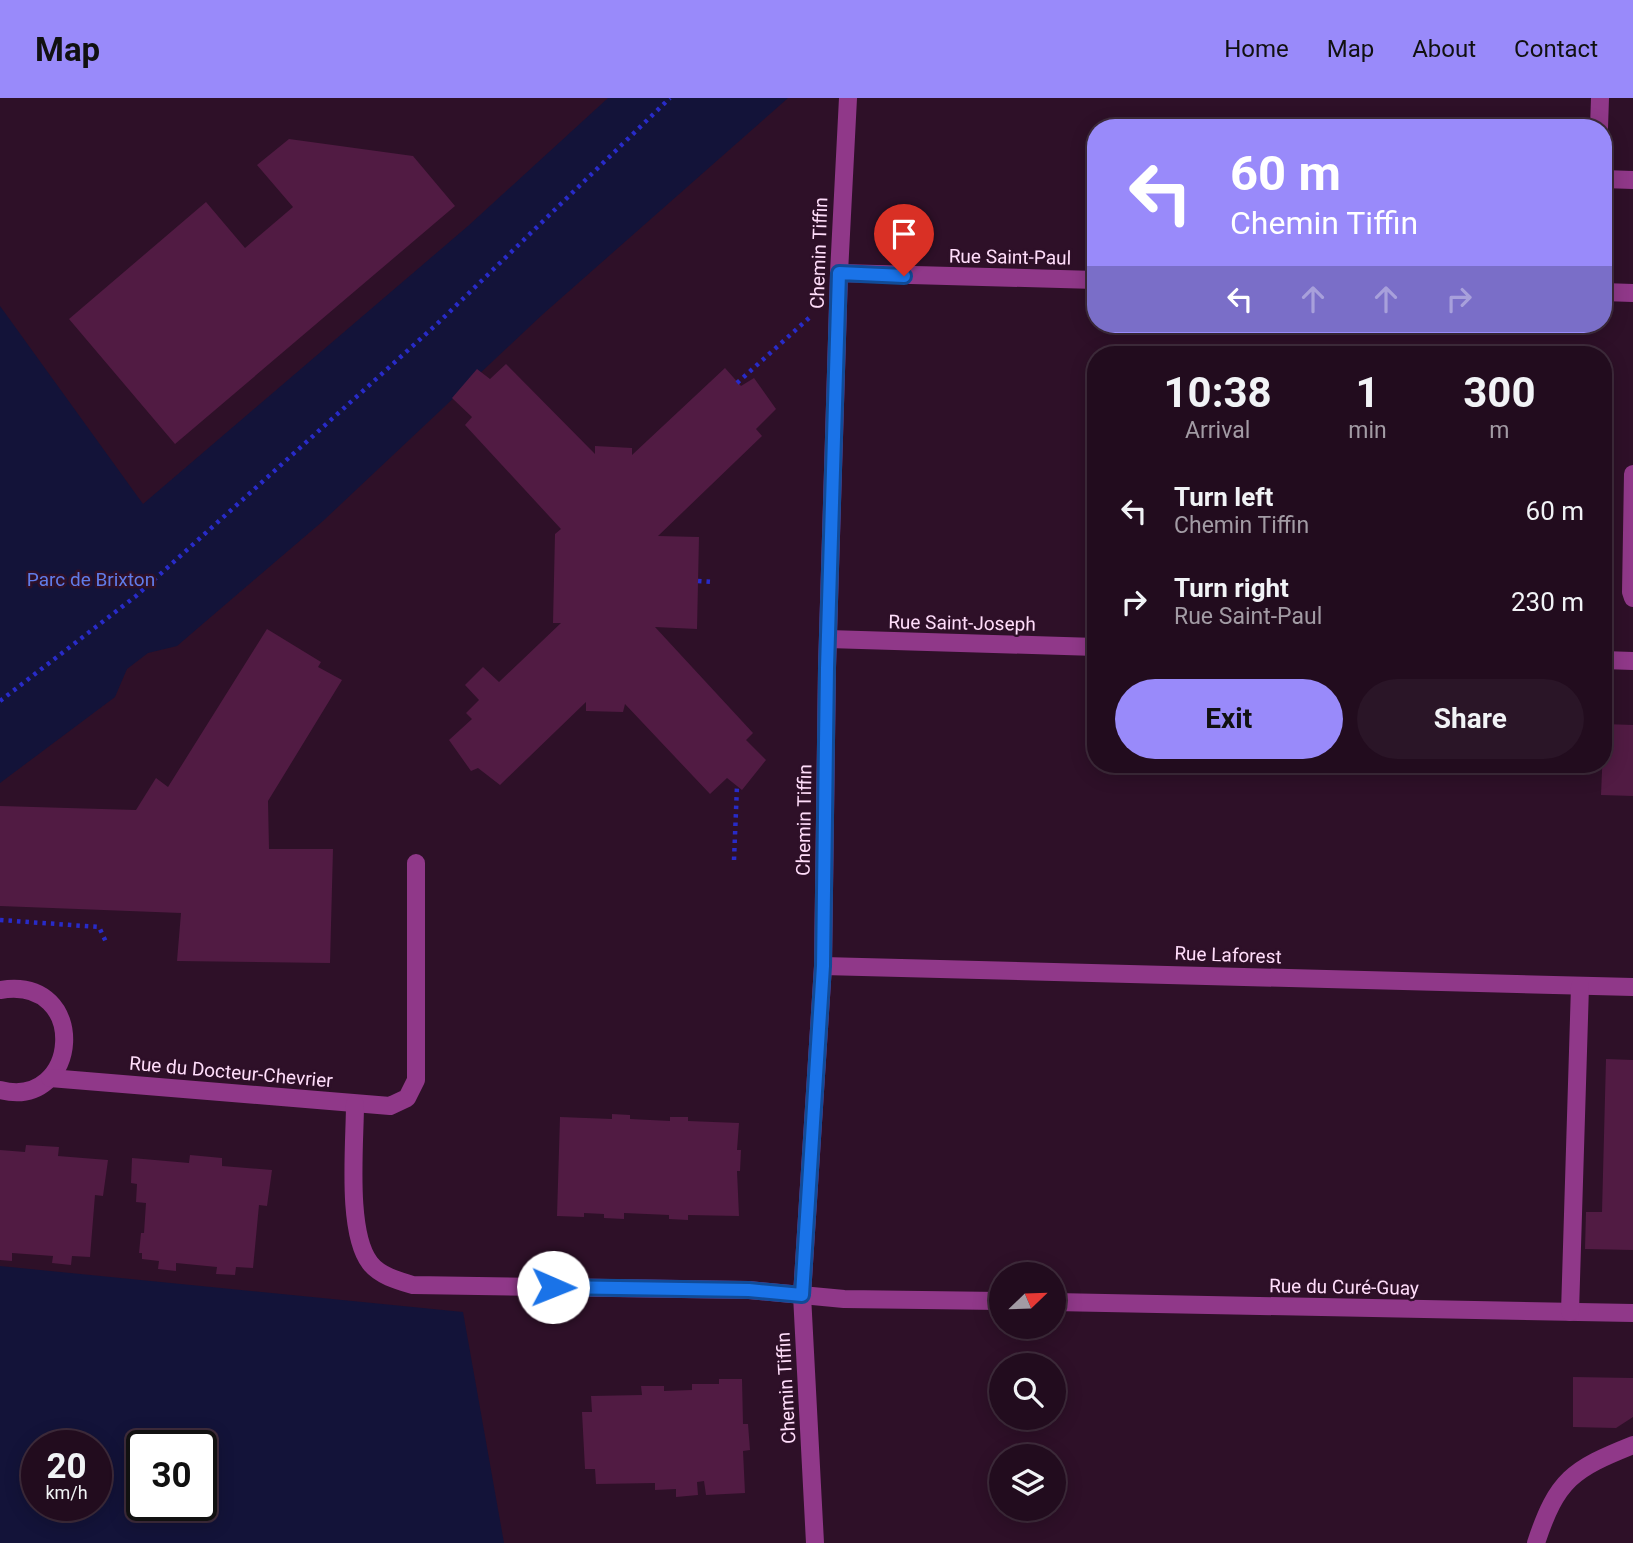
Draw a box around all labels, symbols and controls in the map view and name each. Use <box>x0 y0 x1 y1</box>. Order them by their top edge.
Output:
text: Map <box>35 30 100 69</box>
text: Home <box>1224 35 1289 63</box>
text: Map <box>1327 35 1374 63</box>
text: About <box>1412 35 1476 63</box>
text: Contact <box>1514 35 1598 63</box>
text: 60 m <box>1230 145 1341 202</box>
icon: left <box>1115 147 1206 238</box>
street label: Chemin Tiffin <box>806 197 832 309</box>
pin <box>874 204 934 276</box>
text: Chemin Tiffin <box>1230 204 1418 242</box>
icon: arrive <box>885 215 923 253</box>
street label: Rue Saint-Paul <box>949 244 1071 270</box>
icon: left <box>1221 280 1259 318</box>
icon: ahead <box>1294 280 1332 318</box>
icon: ahead <box>1367 280 1405 318</box>
icon: right <box>1440 280 1478 318</box>
text: 10:38 <box>1164 368 1272 417</box>
text: 1 <box>1355 368 1380 417</box>
text: 300 <box>1463 368 1536 417</box>
text: Arrival <box>1185 417 1250 444</box>
text: min <box>1348 417 1387 444</box>
text: m <box>1489 417 1509 444</box>
text: Turn left <box>1174 482 1273 512</box>
icon: left <box>1115 492 1153 530</box>
text: 60 m <box>1526 496 1584 526</box>
text: Chemin Tiffin <box>1174 512 1309 539</box>
park label: Parc de Brixton <box>27 568 155 591</box>
text: Turn right <box>1174 573 1289 603</box>
icon: right <box>1115 583 1153 621</box>
text: 230 m <box>1511 587 1584 617</box>
text: Rue Saint-Paul <box>1174 603 1322 630</box>
street label: Rue Saint-Joseph <box>888 610 1036 636</box>
button: Exit <box>1115 679 1343 759</box>
button: Share <box>1357 679 1584 759</box>
street label: Chemin Tiffin <box>792 764 816 876</box>
street label: Rue Laforest <box>1174 942 1282 968</box>
street label: Rue du Docteur-Chevrier <box>128 1052 334 1092</box>
position arrow <box>516 1250 590 1324</box>
north arrow <box>989 1262 1066 1339</box>
map controls <box>989 1262 1066 1521</box>
street label: Rue du Curé-Guay <box>1269 1274 1419 1300</box>
street label: Chemin Tiffin <box>772 1332 800 1444</box>
button: search <box>989 1353 1066 1430</box>
speed limit sign: 30 <box>126 1430 217 1521</box>
button: layers <box>989 1444 1066 1521</box>
text: 20 <box>46 1446 87 1487</box>
text: km/h <box>45 1482 88 1503</box>

